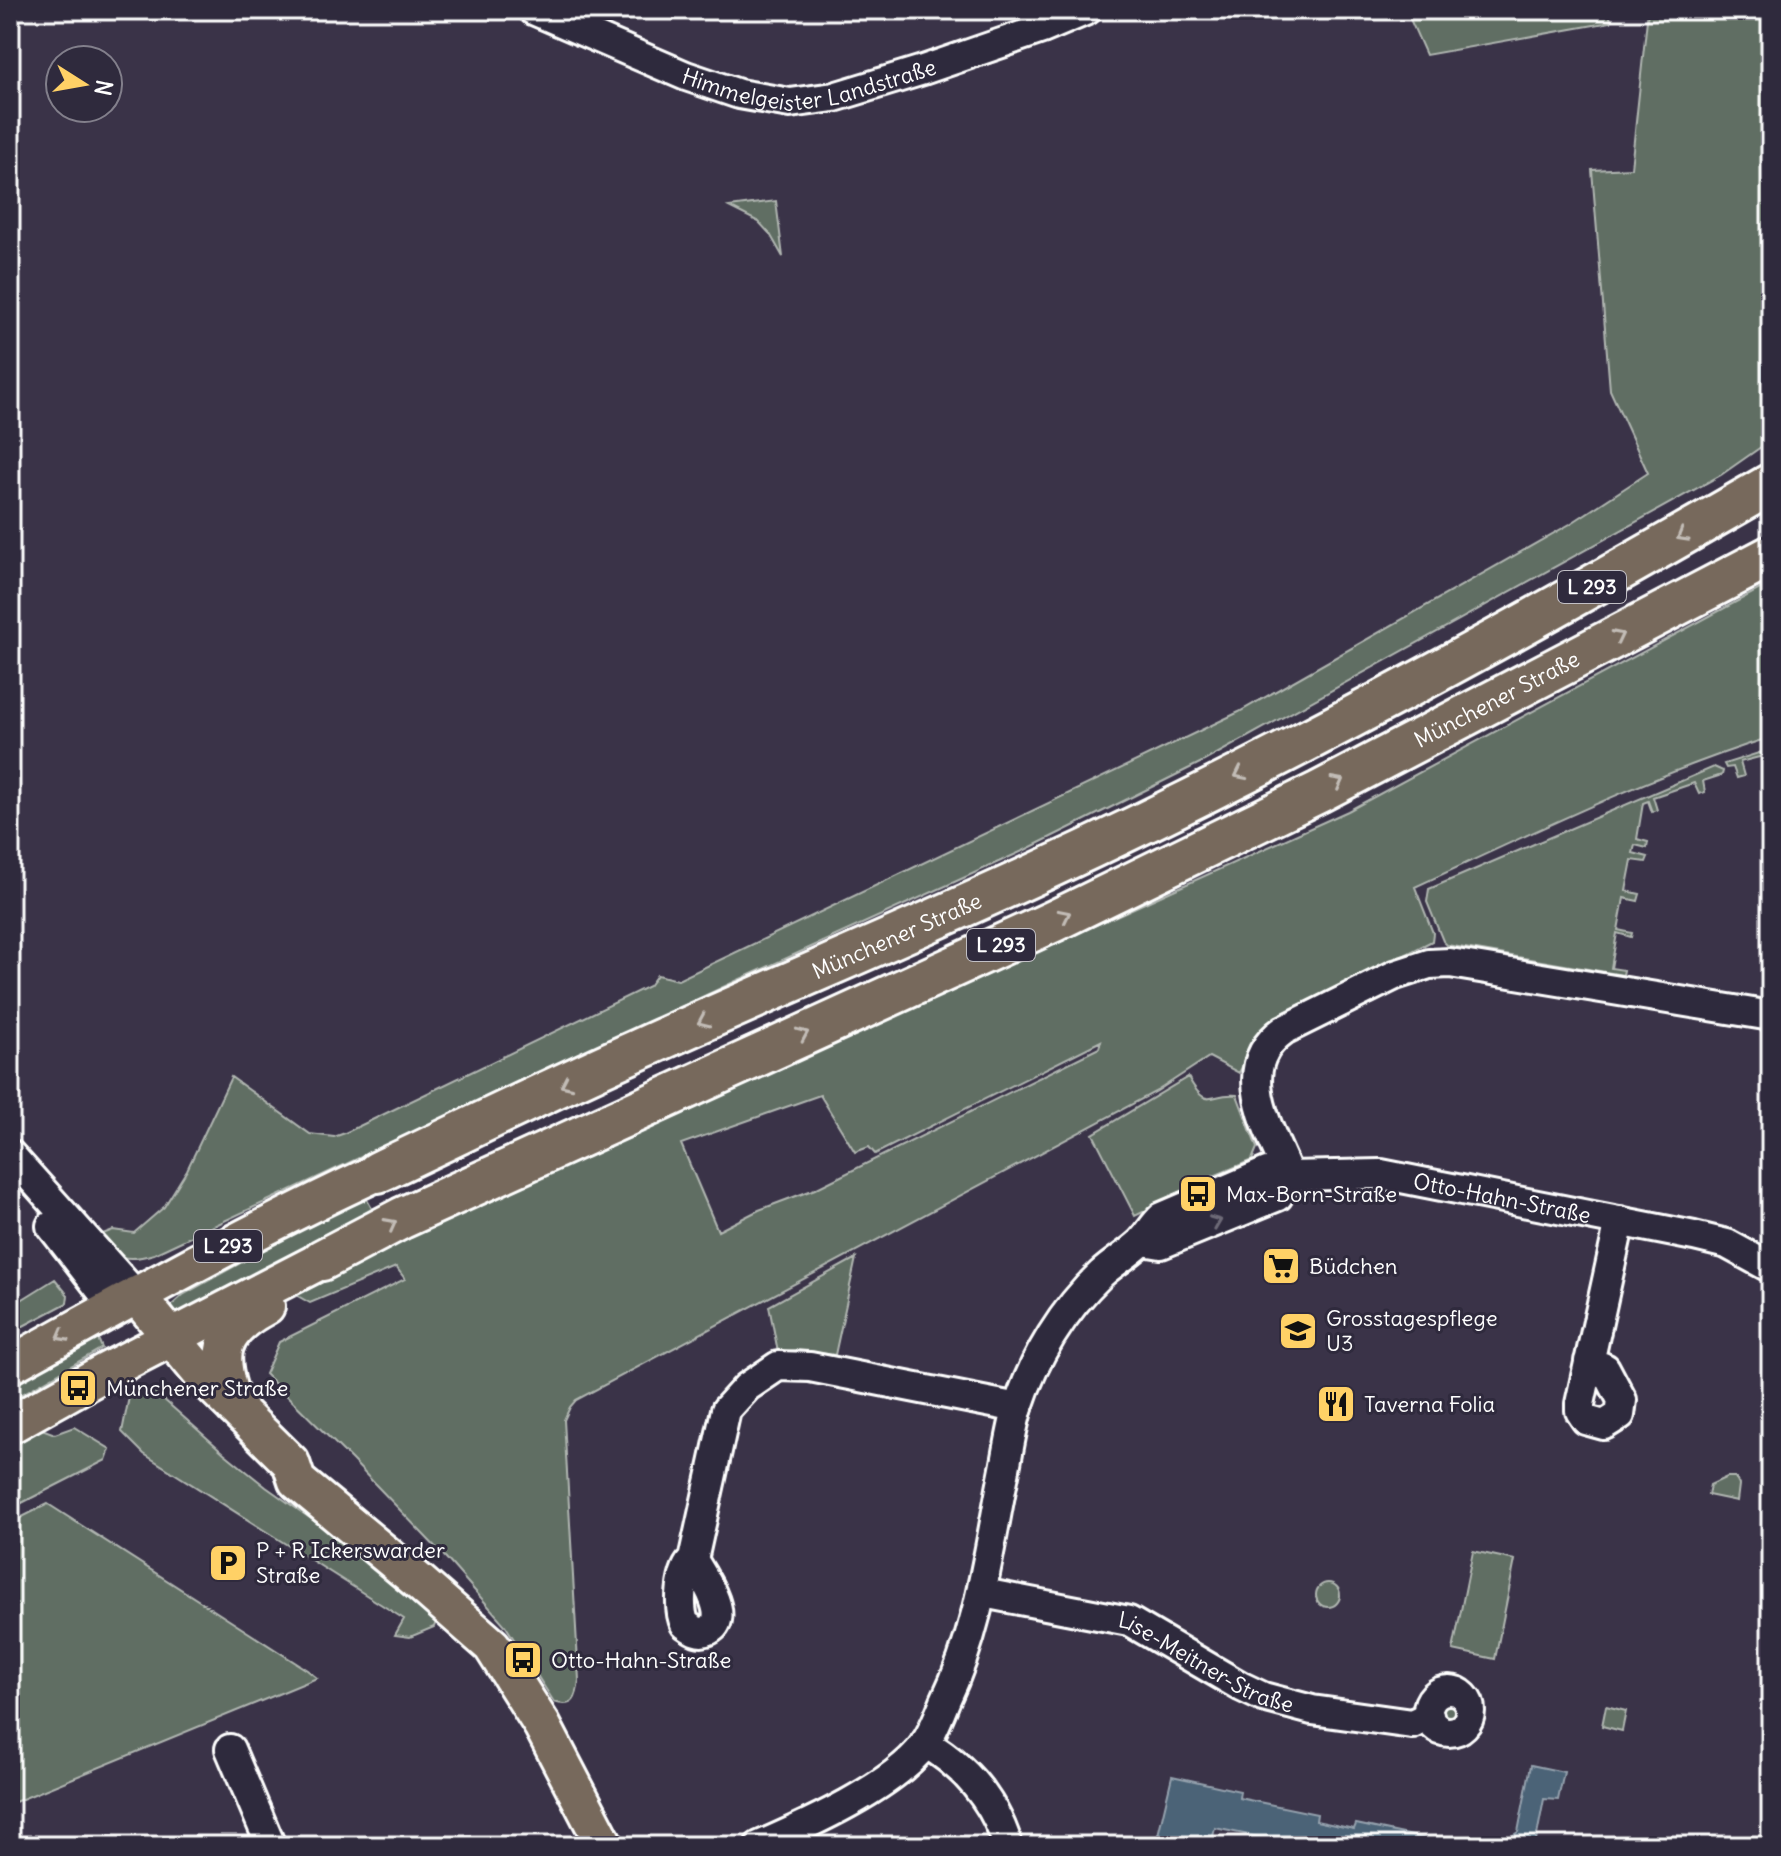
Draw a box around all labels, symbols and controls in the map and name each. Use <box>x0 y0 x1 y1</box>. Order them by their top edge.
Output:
north arrow <box>44 44 124 124</box>
street label: Himmelgeister Landstraße <box>678 53 940 118</box>
text: N <box>88 78 119 98</box>
one-way arrow <box>1676 526 1691 542</box>
road number: L 293 <box>1558 571 1626 603</box>
one-way arrow <box>1609 630 1624 645</box>
street label: Münchener Straße <box>1409 645 1584 754</box>
one-way arrow <box>1233 764 1248 780</box>
one-way arrow <box>1329 777 1344 792</box>
street label: Münchener Straße <box>808 886 986 985</box>
one-way arrow <box>1057 910 1072 925</box>
road number: L 293 <box>967 929 1035 961</box>
one-way arrow <box>697 1011 711 1027</box>
one-way arrow <box>795 1028 809 1044</box>
one-way arrow <box>559 1074 574 1090</box>
street label: Otto-Hahn-Straße <box>1411 1167 1593 1229</box>
bus stop icon: Max-Born-Straße <box>1177 1173 1219 1215</box>
place label: Max-Born-Straße <box>1226 1180 1397 1208</box>
one-way arrow <box>1208 1215 1222 1232</box>
one-way arrow <box>383 1218 398 1233</box>
road number: L 293 <box>194 1230 262 1262</box>
supermarket icon: Büdchen <box>1260 1245 1302 1287</box>
place label: Büdchen <box>1309 1252 1398 1280</box>
place label: Grosstagespflege U3 <box>1326 1304 1498 1357</box>
school or university icon: Grosstagespflege U3 <box>1277 1310 1319 1352</box>
one-way arrow <box>56 1327 70 1342</box>
bus stop icon: Münchener Straße <box>57 1367 99 1409</box>
place label: Münchener Straße <box>106 1374 288 1402</box>
restaurant icon: Taverna Folia <box>1315 1383 1357 1425</box>
place label: Taverna Folia <box>1364 1390 1495 1418</box>
place label: P + R Ickerswarder Straße <box>256 1536 445 1589</box>
parking icon: P + R Ickerswarder Straße <box>207 1542 249 1584</box>
street label: Lise-Meitner-Straße <box>1116 1605 1297 1718</box>
bus stop icon: Otto-Hahn-Straße <box>502 1639 544 1681</box>
place label: Otto-Hahn-Straße <box>551 1646 731 1674</box>

